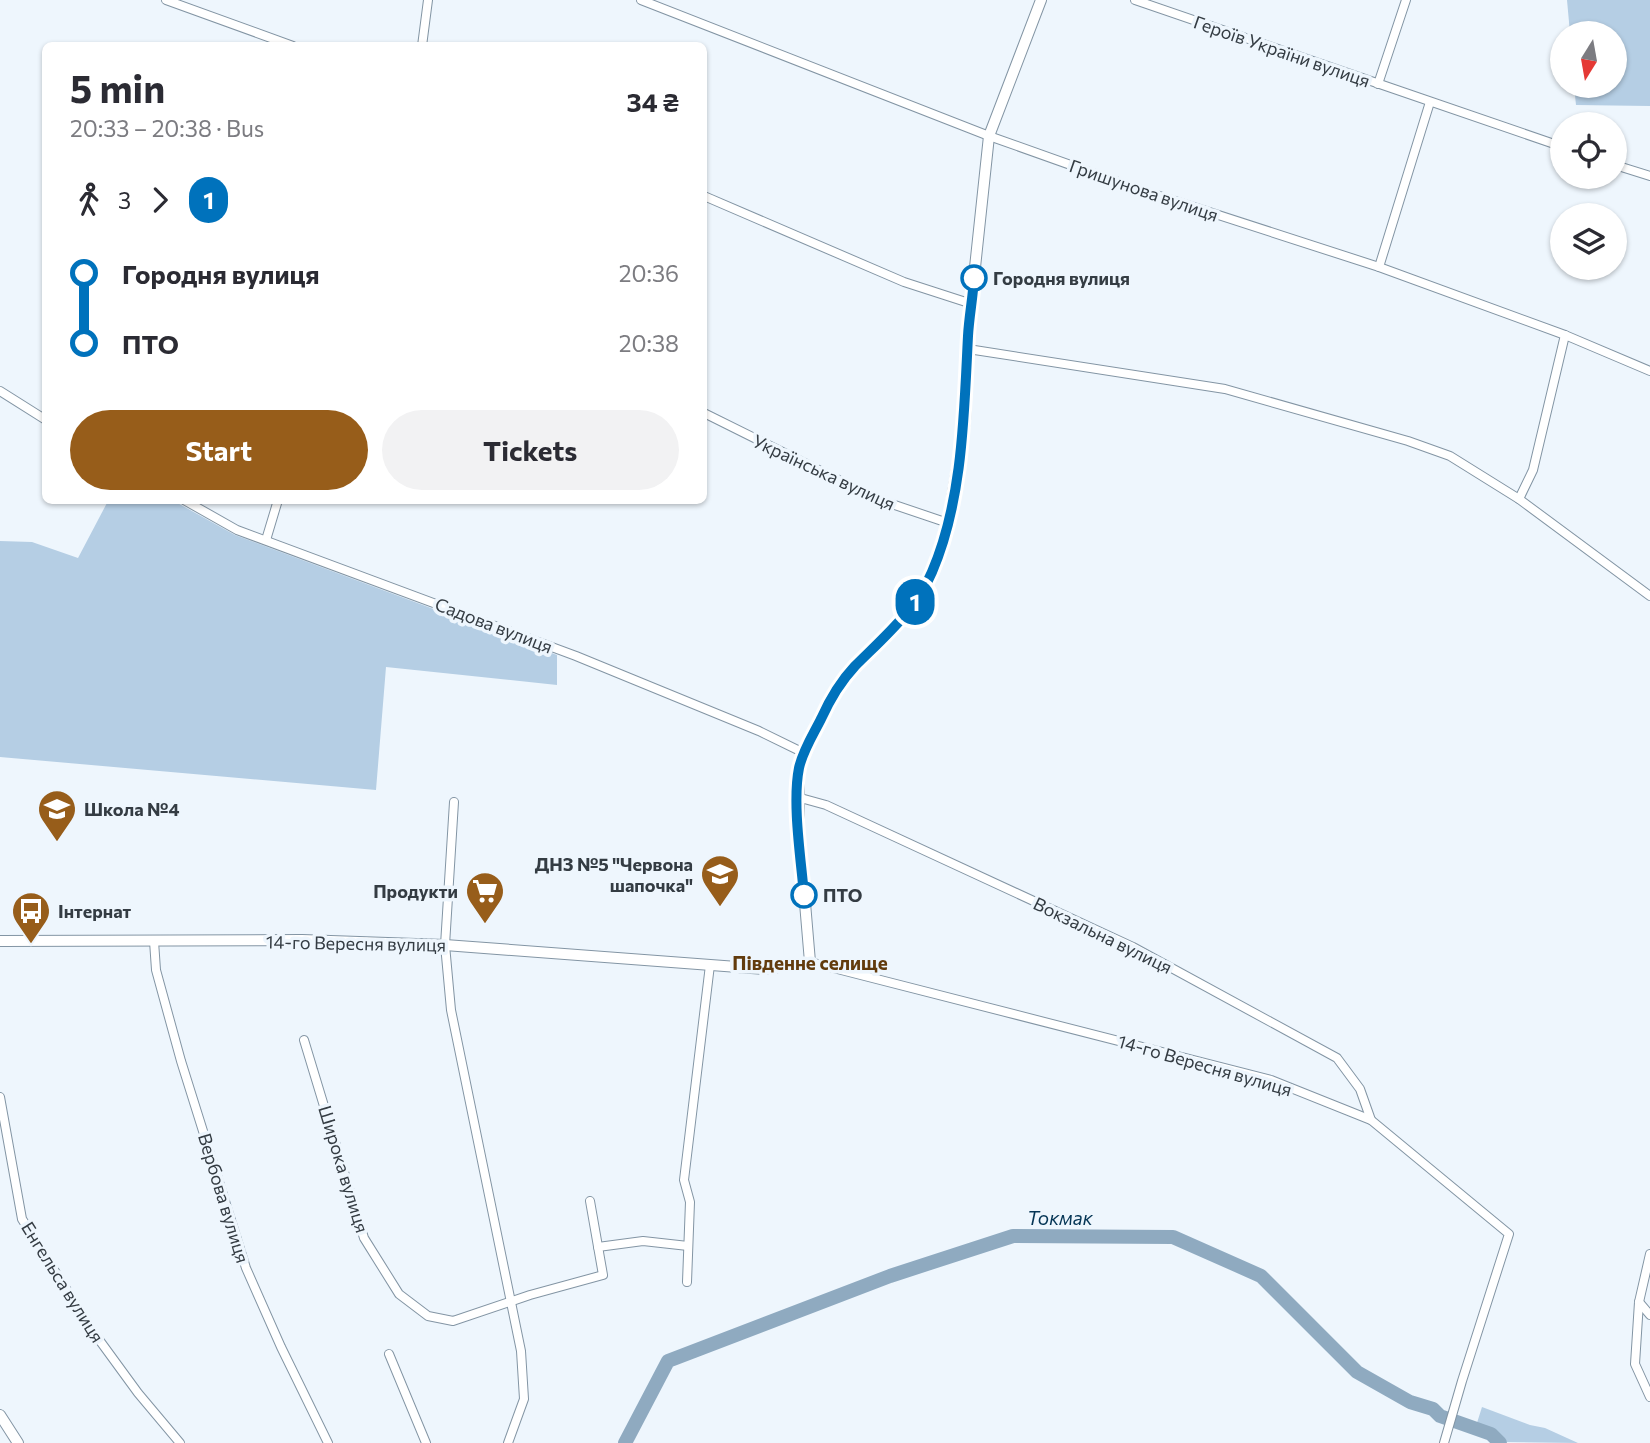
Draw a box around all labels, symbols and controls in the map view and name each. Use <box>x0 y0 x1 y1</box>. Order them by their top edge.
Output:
street label: Героїв України вулиця <box>1191 10 1373 92</box>
north arrow <box>1550 21 1628 98</box>
map controls <box>1550 21 1627 280</box>
text: 5 min <box>70 64 165 111</box>
text: 34 ₴ <box>627 86 679 117</box>
button: locate <box>1550 112 1627 189</box>
text: 20:33 – 20:38 · Bus <box>70 114 264 142</box>
street label: Гришунова вулиця <box>1067 154 1221 226</box>
icon: walk <box>70 181 108 219</box>
icon: forward <box>141 181 179 219</box>
text: 1 <box>203 185 214 214</box>
text: 3 <box>118 186 131 214</box>
button: layers <box>1550 203 1627 280</box>
text: Городня вулиця <box>122 258 320 289</box>
text: 20:36 <box>619 259 679 287</box>
marker: Городня вулиця <box>961 265 987 291</box>
place label: Городня вулиця <box>993 267 1130 289</box>
text: ПТО <box>122 328 179 359</box>
text: 20:38 <box>619 329 679 357</box>
button: Start <box>70 410 368 490</box>
button: Tickets <box>382 410 679 490</box>
street label: Українська вулиця <box>749 429 899 515</box>
line badge: 1 <box>892 579 938 625</box>
text: 1 <box>910 587 920 616</box>
street label: Садова вулиця <box>432 592 556 658</box>
school or university icon: Школа №4 <box>36 788 78 843</box>
place label: Школа №4 <box>84 798 179 820</box>
place label: ДНЗ №5 "Червона шапочка" <box>535 853 693 896</box>
school or university icon: ДНЗ №5 "Червона шапочка" <box>699 853 741 908</box>
supermarket icon: Продукти <box>464 870 506 925</box>
place label: Продукти <box>373 880 458 902</box>
marker: ПТО <box>791 882 817 908</box>
place label: ПТО <box>823 884 862 906</box>
bus stop icon: Інтернат <box>10 890 52 945</box>
street label: Вокзальна вулиця <box>1030 892 1176 978</box>
place label: Інтернат <box>58 900 132 922</box>
street label: 14-го Вересня вулиця <box>266 930 446 956</box>
district label: Південне селище <box>732 951 888 974</box>
street label: 14-го Вересня вулиця <box>1115 1030 1295 1100</box>
street label: Широка вулиця <box>314 1103 374 1235</box>
street label: Вербова вулиця <box>194 1130 254 1266</box>
water label: Токмак <box>1027 1206 1094 1229</box>
street label: Енгельса вулиця <box>17 1217 109 1347</box>

